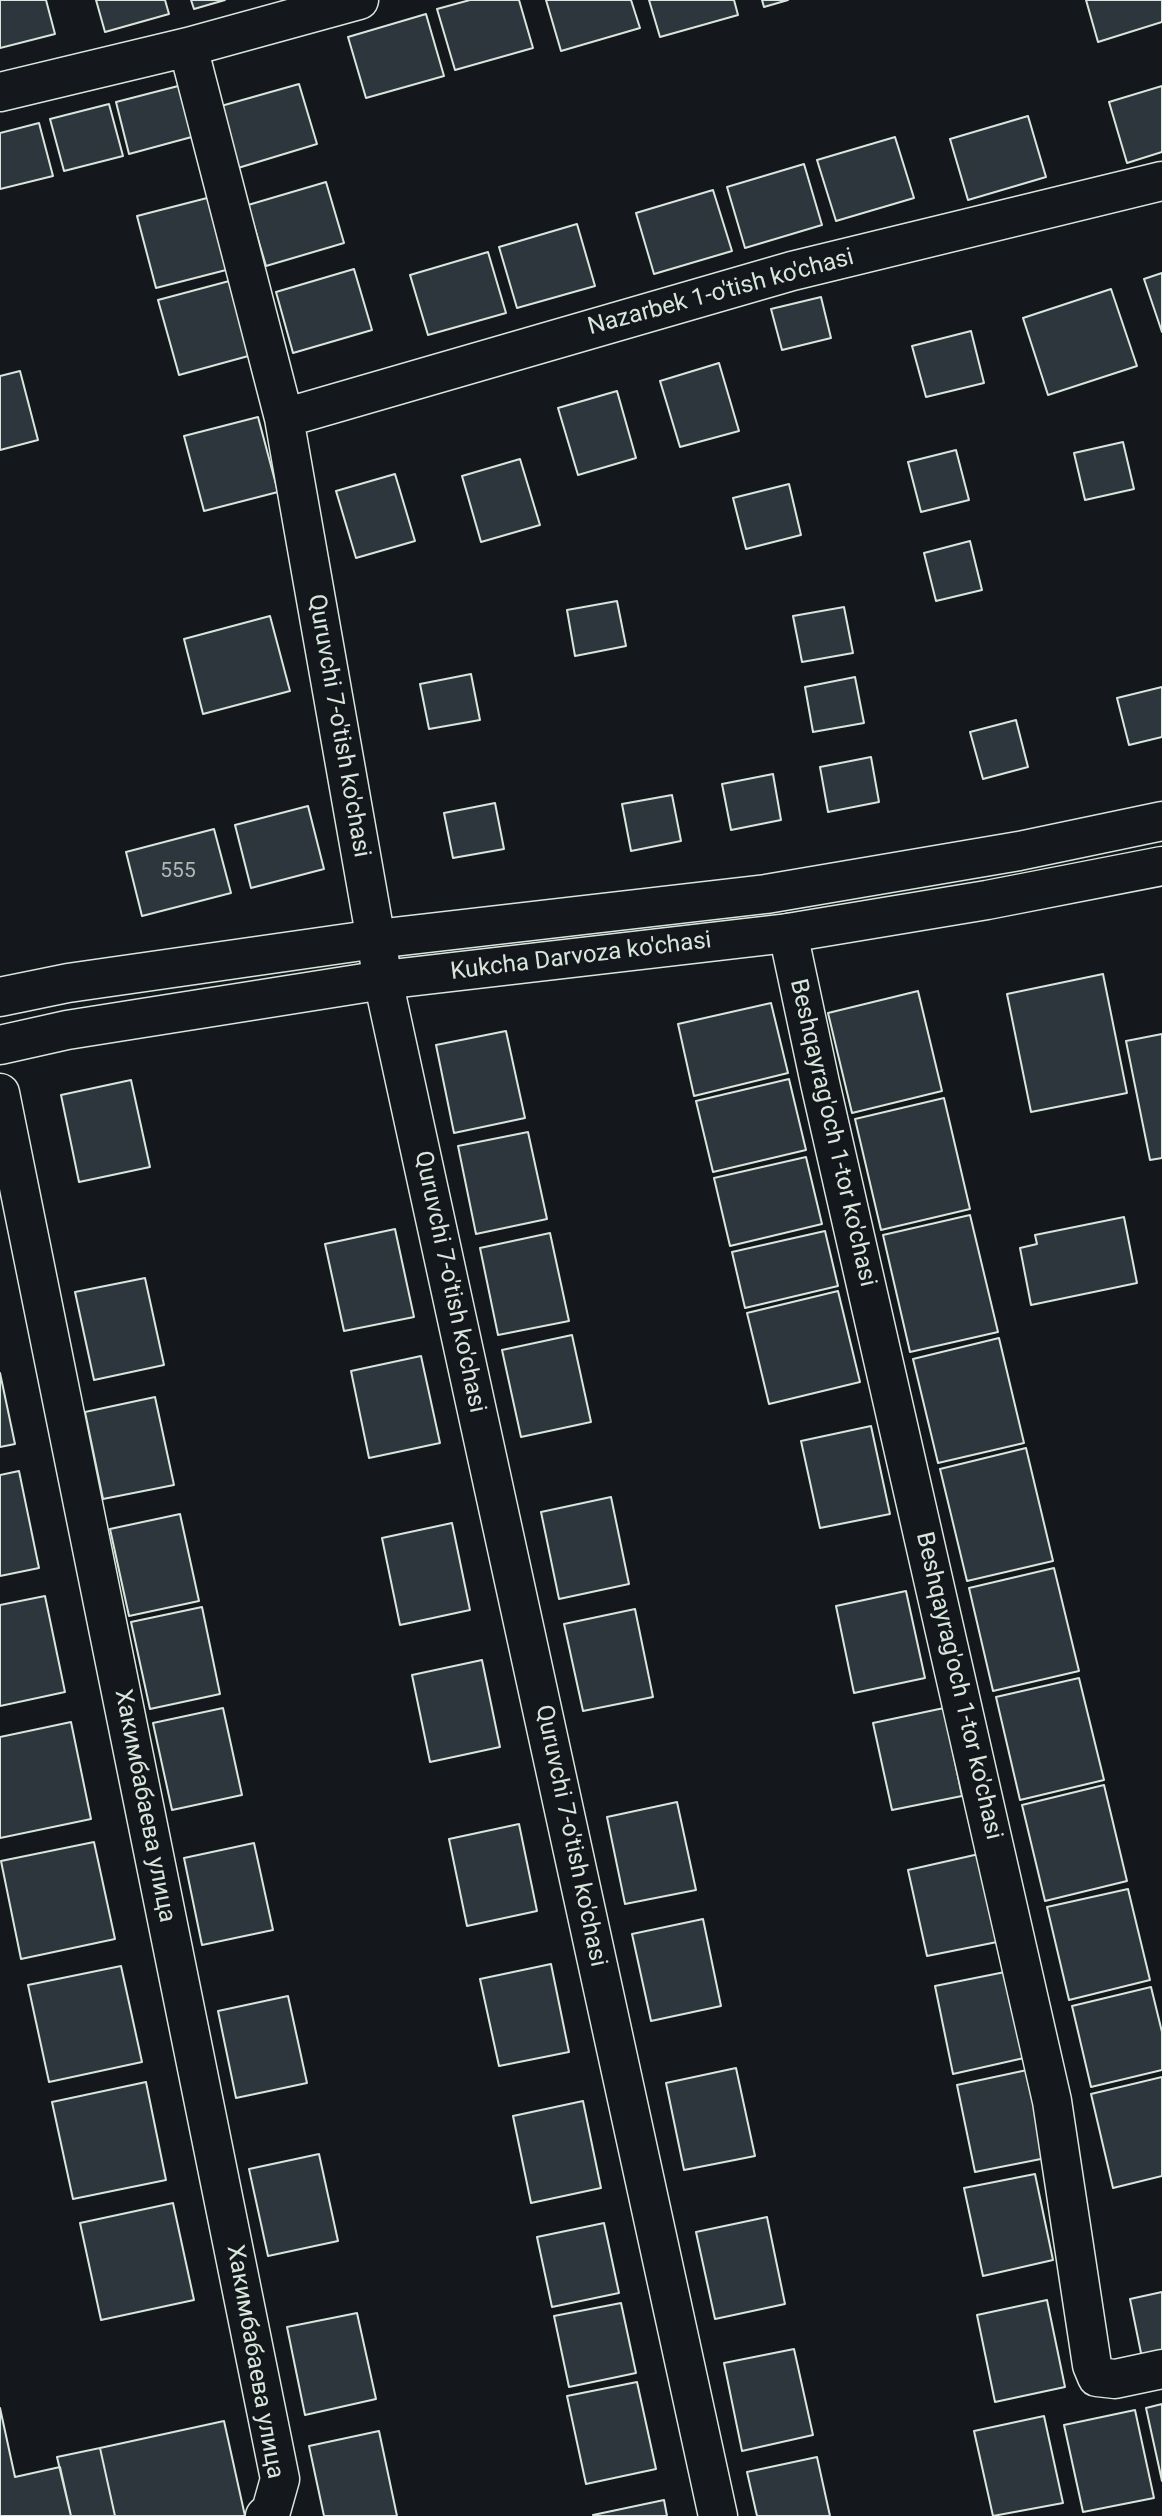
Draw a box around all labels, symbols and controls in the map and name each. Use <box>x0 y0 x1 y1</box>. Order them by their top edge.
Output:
street label: Nazarbek 1-o'tish ko'chasi <box>585 244 857 342</box>
street label: Quruvchi 7-o'tish ko'chasi <box>301 592 375 860</box>
house number: 555 <box>160 859 196 885</box>
street label: Kukcha Darvoza ko'chasi <box>449 927 713 987</box>
street label: Beshqayrag'och 1-tor ko'chasi <box>783 976 881 1290</box>
street label: Quruvchi 7-o'tish ko'chasi <box>407 1149 491 1415</box>
street label: Beshqayrag'och 1-tor ko'chasi <box>909 1529 1007 1843</box>
street label: Хакимбабаева улица <box>107 1687 181 1925</box>
street label: Quruvchi 7-o'tish ko'chasi <box>528 1703 612 1969</box>
street label: Хакимбабаева улица <box>219 2243 289 2481</box>

